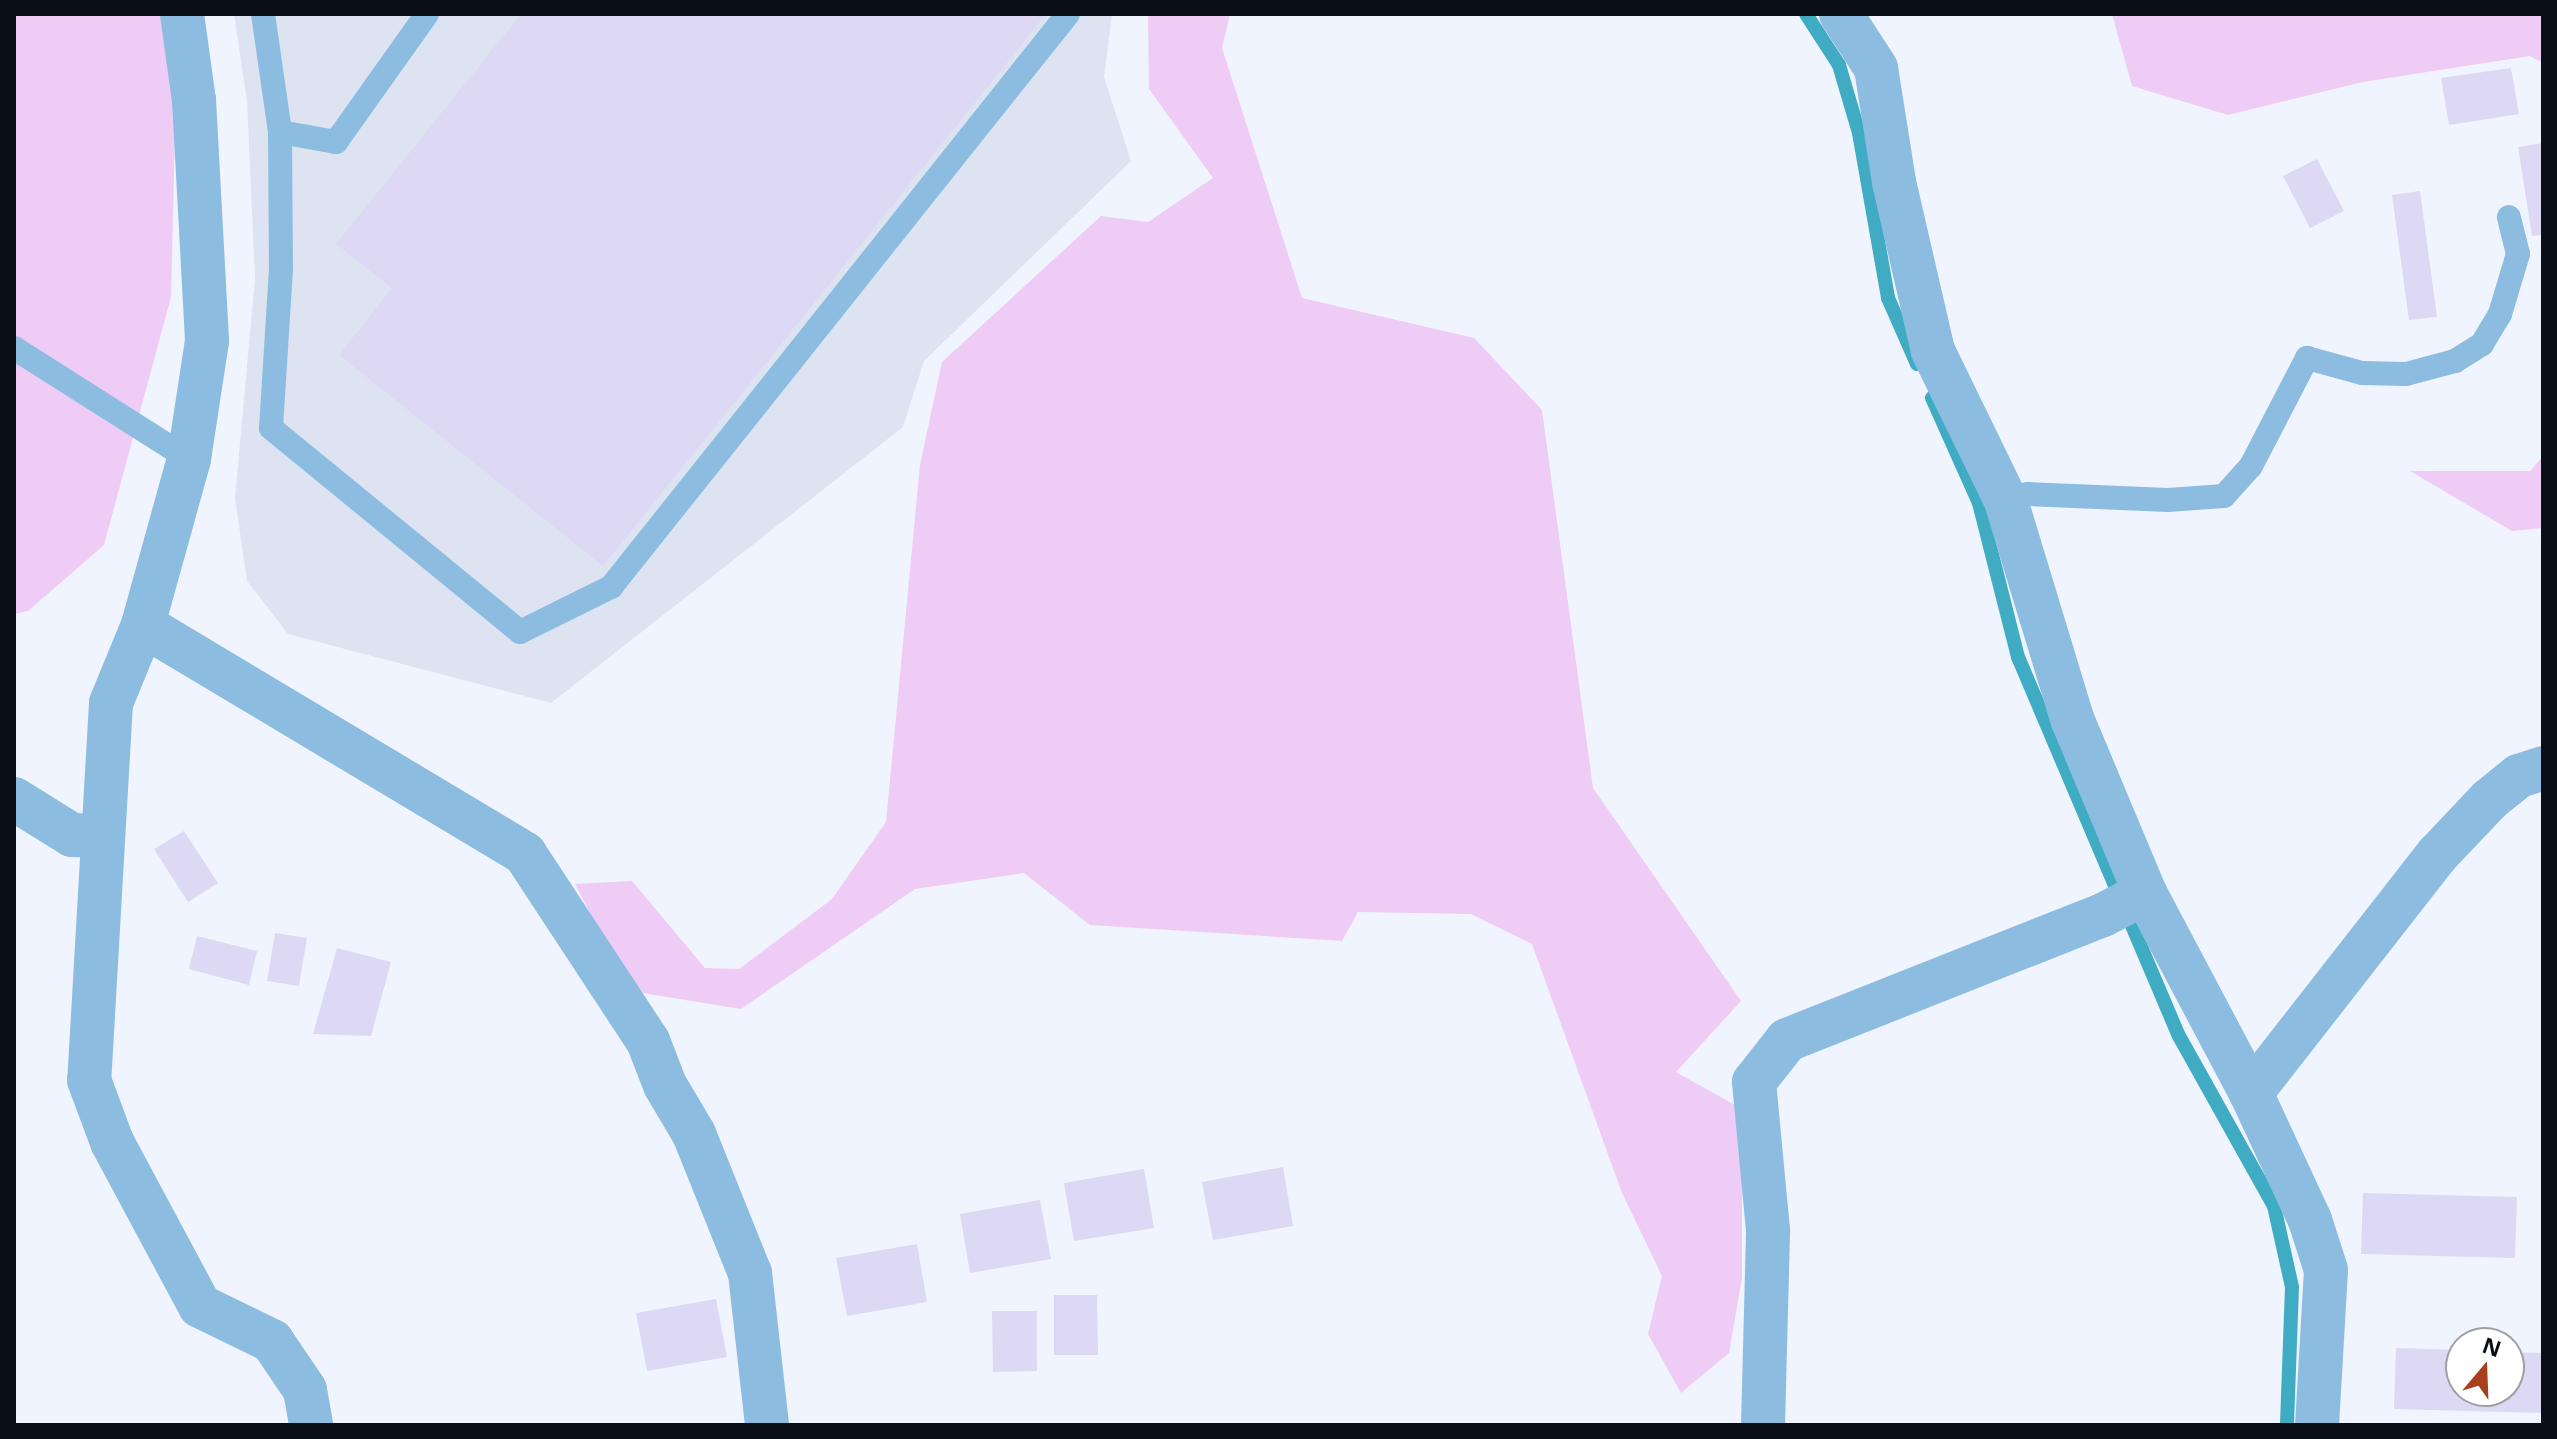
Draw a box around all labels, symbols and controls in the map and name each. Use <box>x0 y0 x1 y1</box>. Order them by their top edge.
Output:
north arrow <box>2445 1327 2525 1407</box>
text: N <box>2479 1329 2505 1363</box>

